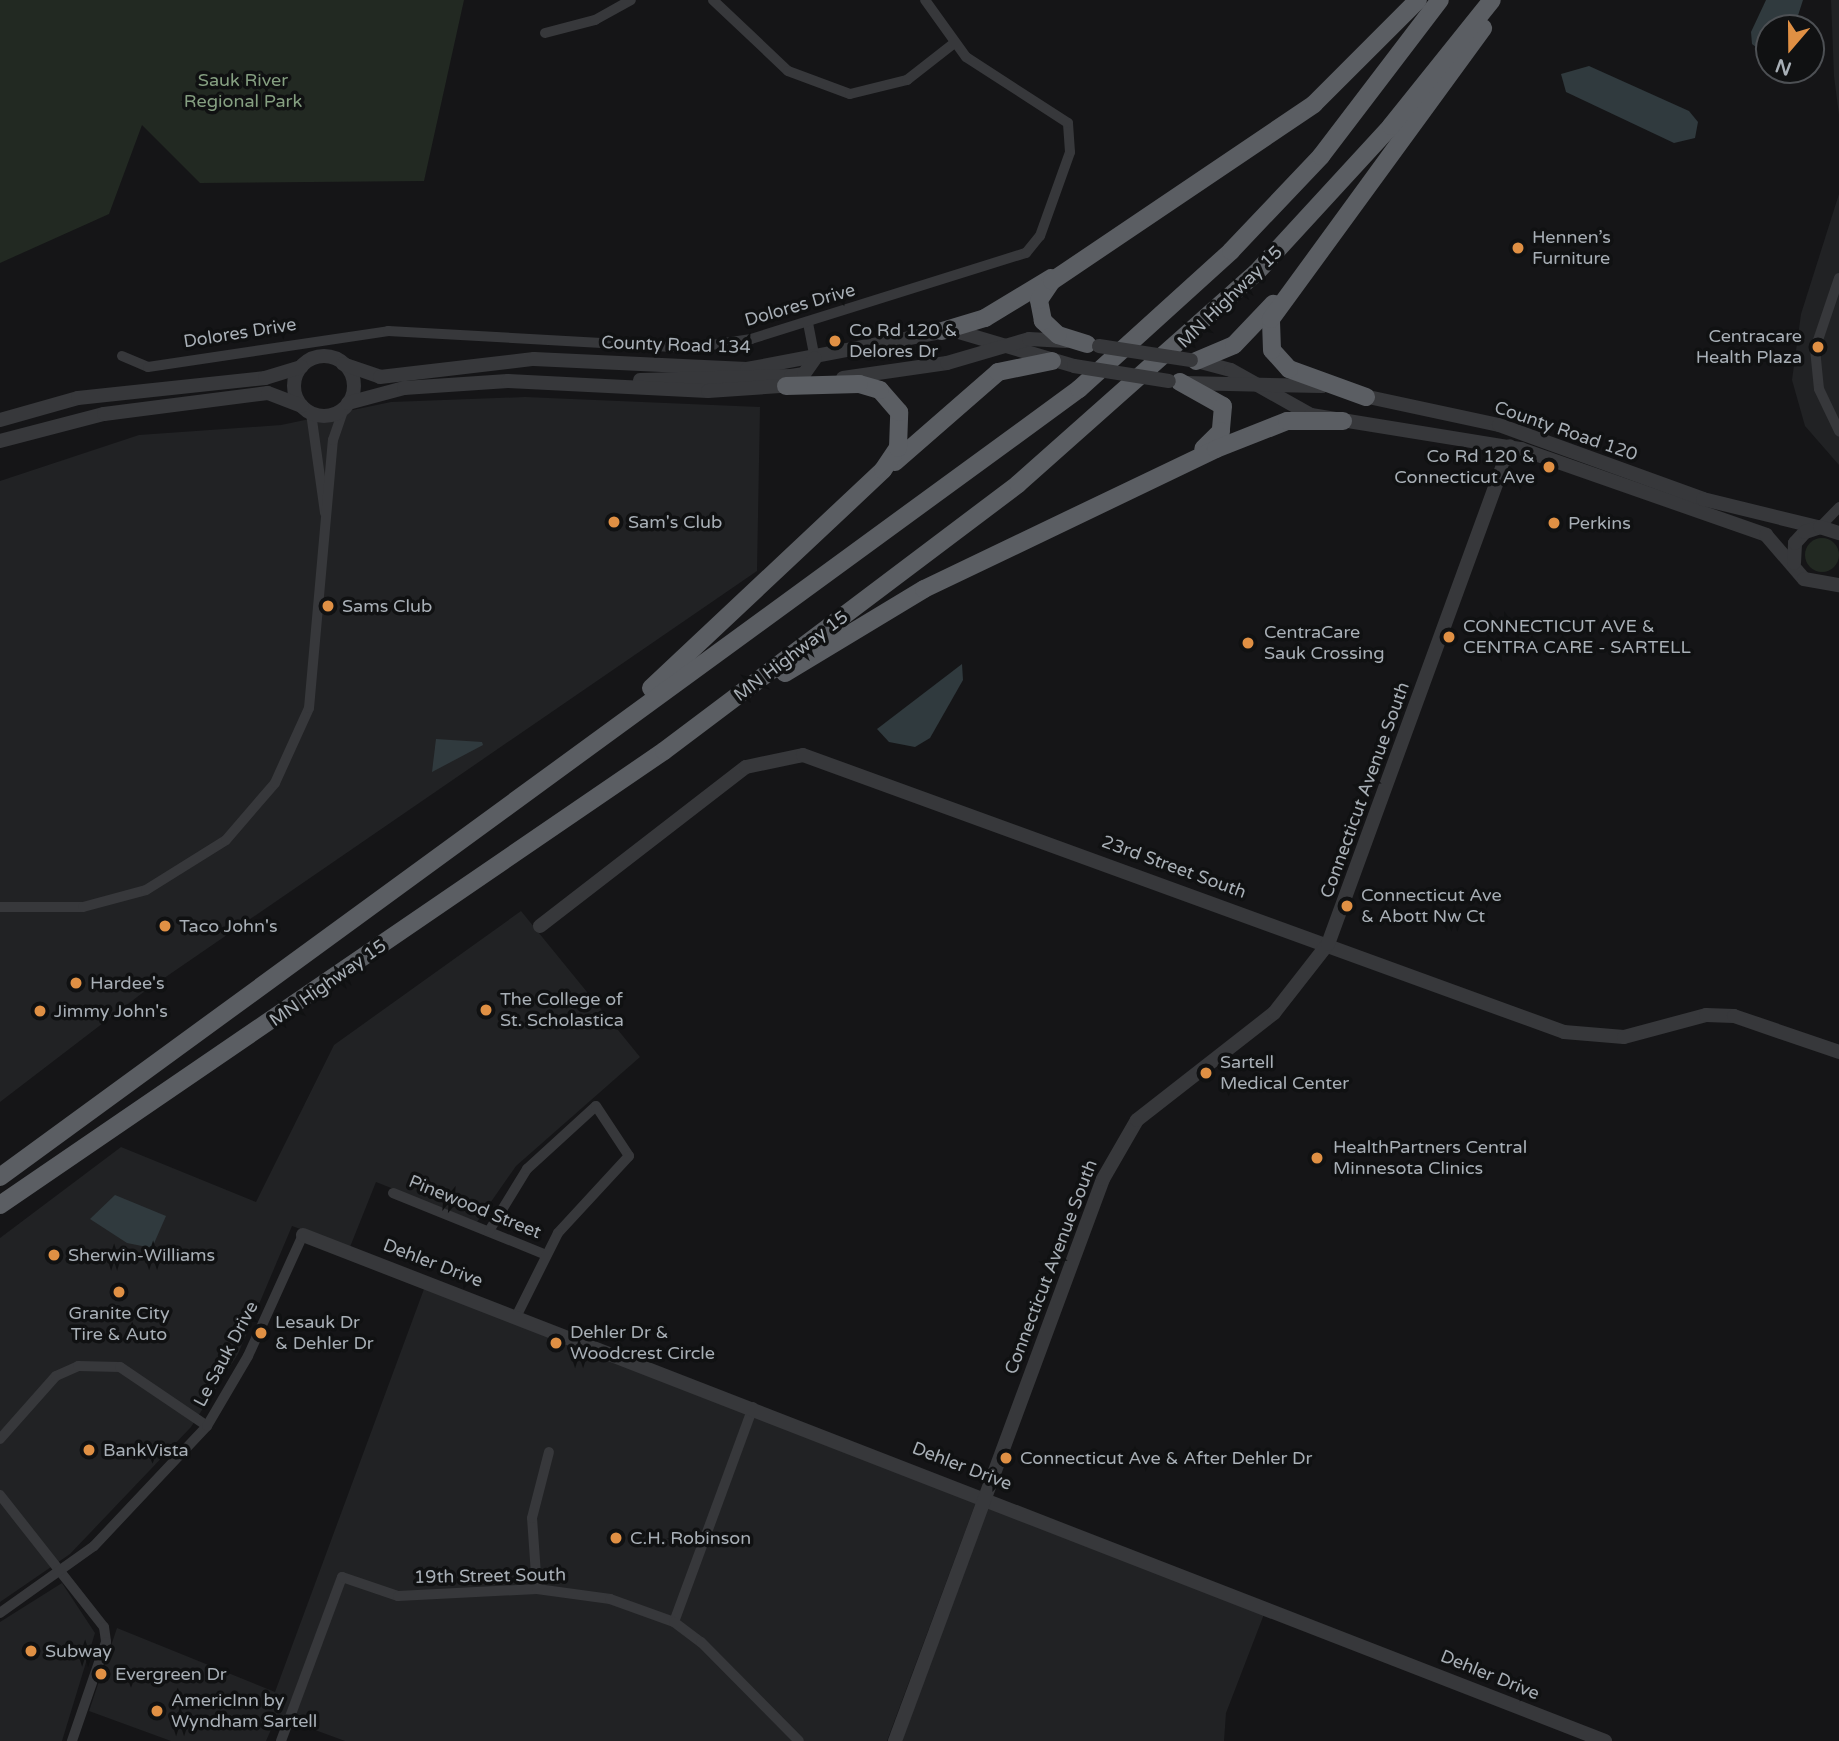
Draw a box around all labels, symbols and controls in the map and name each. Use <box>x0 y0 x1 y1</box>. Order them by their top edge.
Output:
north arrow <box>1755 14 1825 84</box>
text: N <box>1773 54 1794 80</box>
park label: Sauk River Regional Park <box>184 70 302 112</box>
place label: Hennen’s Furniture <box>1532 227 1611 270</box>
marker: Hennen’s Furniture <box>1510 240 1526 256</box>
street label: MN Highway 15 <box>1173 241 1287 353</box>
street label: Dolores Drive <box>742 279 858 331</box>
street label: Dolores Drive <box>182 313 298 353</box>
place label: Co Rd 120 & Delores Dr <box>849 320 957 362</box>
place label: Centracare Health Plaza <box>1696 326 1802 368</box>
street label: County Road 134 <box>601 332 751 358</box>
marker: Co Rd 120 & Delores Dr <box>827 333 843 349</box>
marker: Centracare Health Plaza <box>1808 337 1828 357</box>
street label: County Road 120 <box>1492 396 1640 466</box>
place label: Co Rd 120 & Connecticut Ave <box>1394 446 1535 489</box>
marker: Co Rd 120 & Connecticut Ave <box>1541 459 1557 475</box>
place label: Sam's Club <box>628 511 722 533</box>
place label: Perkins <box>1568 512 1631 534</box>
marker: Sam's Club <box>606 514 622 530</box>
marker: Perkins <box>1546 515 1562 531</box>
place label: Sams Club <box>342 595 432 617</box>
marker: Sams Club <box>320 598 336 614</box>
street label: MN Highway 15 <box>730 606 852 706</box>
place label: CONNECTICUT AVE & CENTRA CARE - SARTELL <box>1463 616 1691 658</box>
place label: CentraCare Sauk Crossing <box>1264 622 1385 664</box>
marker: CONNECTICUT AVE & CENTRA CARE - SARTELL <box>1441 629 1457 645</box>
marker: CentraCare Sauk Crossing <box>1238 633 1258 653</box>
street label: Connecticut Avenue South <box>1316 679 1414 901</box>
street label: 23rd Street South <box>1099 831 1249 903</box>
place label: Connecticut Ave & Abott Nw Ct <box>1361 885 1502 928</box>
marker: Connecticut Ave & Abott Nw Ct <box>1339 898 1355 914</box>
place label: Taco John's <box>179 915 278 937</box>
marker: Taco John's <box>157 918 173 934</box>
street label: MN Highway 15 <box>265 935 391 1031</box>
place label: Hardee's <box>90 972 165 994</box>
marker: Hardee's <box>68 975 84 991</box>
place label: The College of St. Scholastica <box>500 989 624 1032</box>
place label: Jimmy John's <box>54 1000 168 1022</box>
marker: The College of St. Scholastica <box>478 1002 494 1018</box>
marker: Jimmy John's <box>32 1003 48 1019</box>
place label: Sartell Medical Center <box>1220 1052 1349 1094</box>
marker: Sartell Medical Center <box>1198 1065 1214 1081</box>
place label: HealthPartners Central Minnesota Clinics <box>1333 1137 1527 1180</box>
marker: HealthPartners Central Minnesota Clinics <box>1307 1148 1327 1168</box>
street label: Connecticut Avenue South <box>1000 1157 1102 1377</box>
street label: Pinewood Street <box>406 1171 544 1243</box>
street label: Dehler Drive <box>380 1234 486 1292</box>
place label: Sherwin-Williams <box>68 1244 215 1266</box>
marker: Sherwin-Williams <box>46 1247 62 1263</box>
marker: Granite City Tire & Auto <box>111 1284 127 1300</box>
street label: Le Sauk Drive <box>189 1298 263 1410</box>
place label: Granite City Tire & Auto <box>68 1303 170 1346</box>
place label: Lesauk Dr & Dehler Dr <box>275 1312 374 1354</box>
place label: Dehler Dr & Woodcrest Circle <box>570 1322 715 1364</box>
marker: Lesauk Dr & Dehler Dr <box>253 1325 269 1341</box>
marker: Dehler Dr & Woodcrest Circle <box>548 1335 564 1351</box>
street label: Dehler Drive <box>909 1437 1015 1495</box>
place label: BankVista <box>103 1439 189 1461</box>
marker: BankVista <box>81 1442 97 1458</box>
place label: Connecticut Ave & After Dehler Dr <box>1020 1447 1312 1469</box>
marker: Connecticut Ave & After Dehler Dr <box>998 1450 1014 1466</box>
place label: C.H. Robinson <box>630 1527 751 1549</box>
marker: C.H. Robinson <box>608 1530 624 1546</box>
street label: 19th Street South <box>414 1564 566 1588</box>
place label: Subway <box>45 1640 112 1662</box>
marker: Subway <box>23 1643 39 1659</box>
street label: Dehler Drive <box>1437 1645 1543 1705</box>
place label: Evergreen Dr <box>115 1663 227 1685</box>
marker: Evergreen Dr <box>93 1666 109 1682</box>
place label: AmericInn by Wyndham Sartell <box>171 1690 317 1732</box>
marker: AmericInn by Wyndham Sartell <box>149 1703 165 1719</box>

